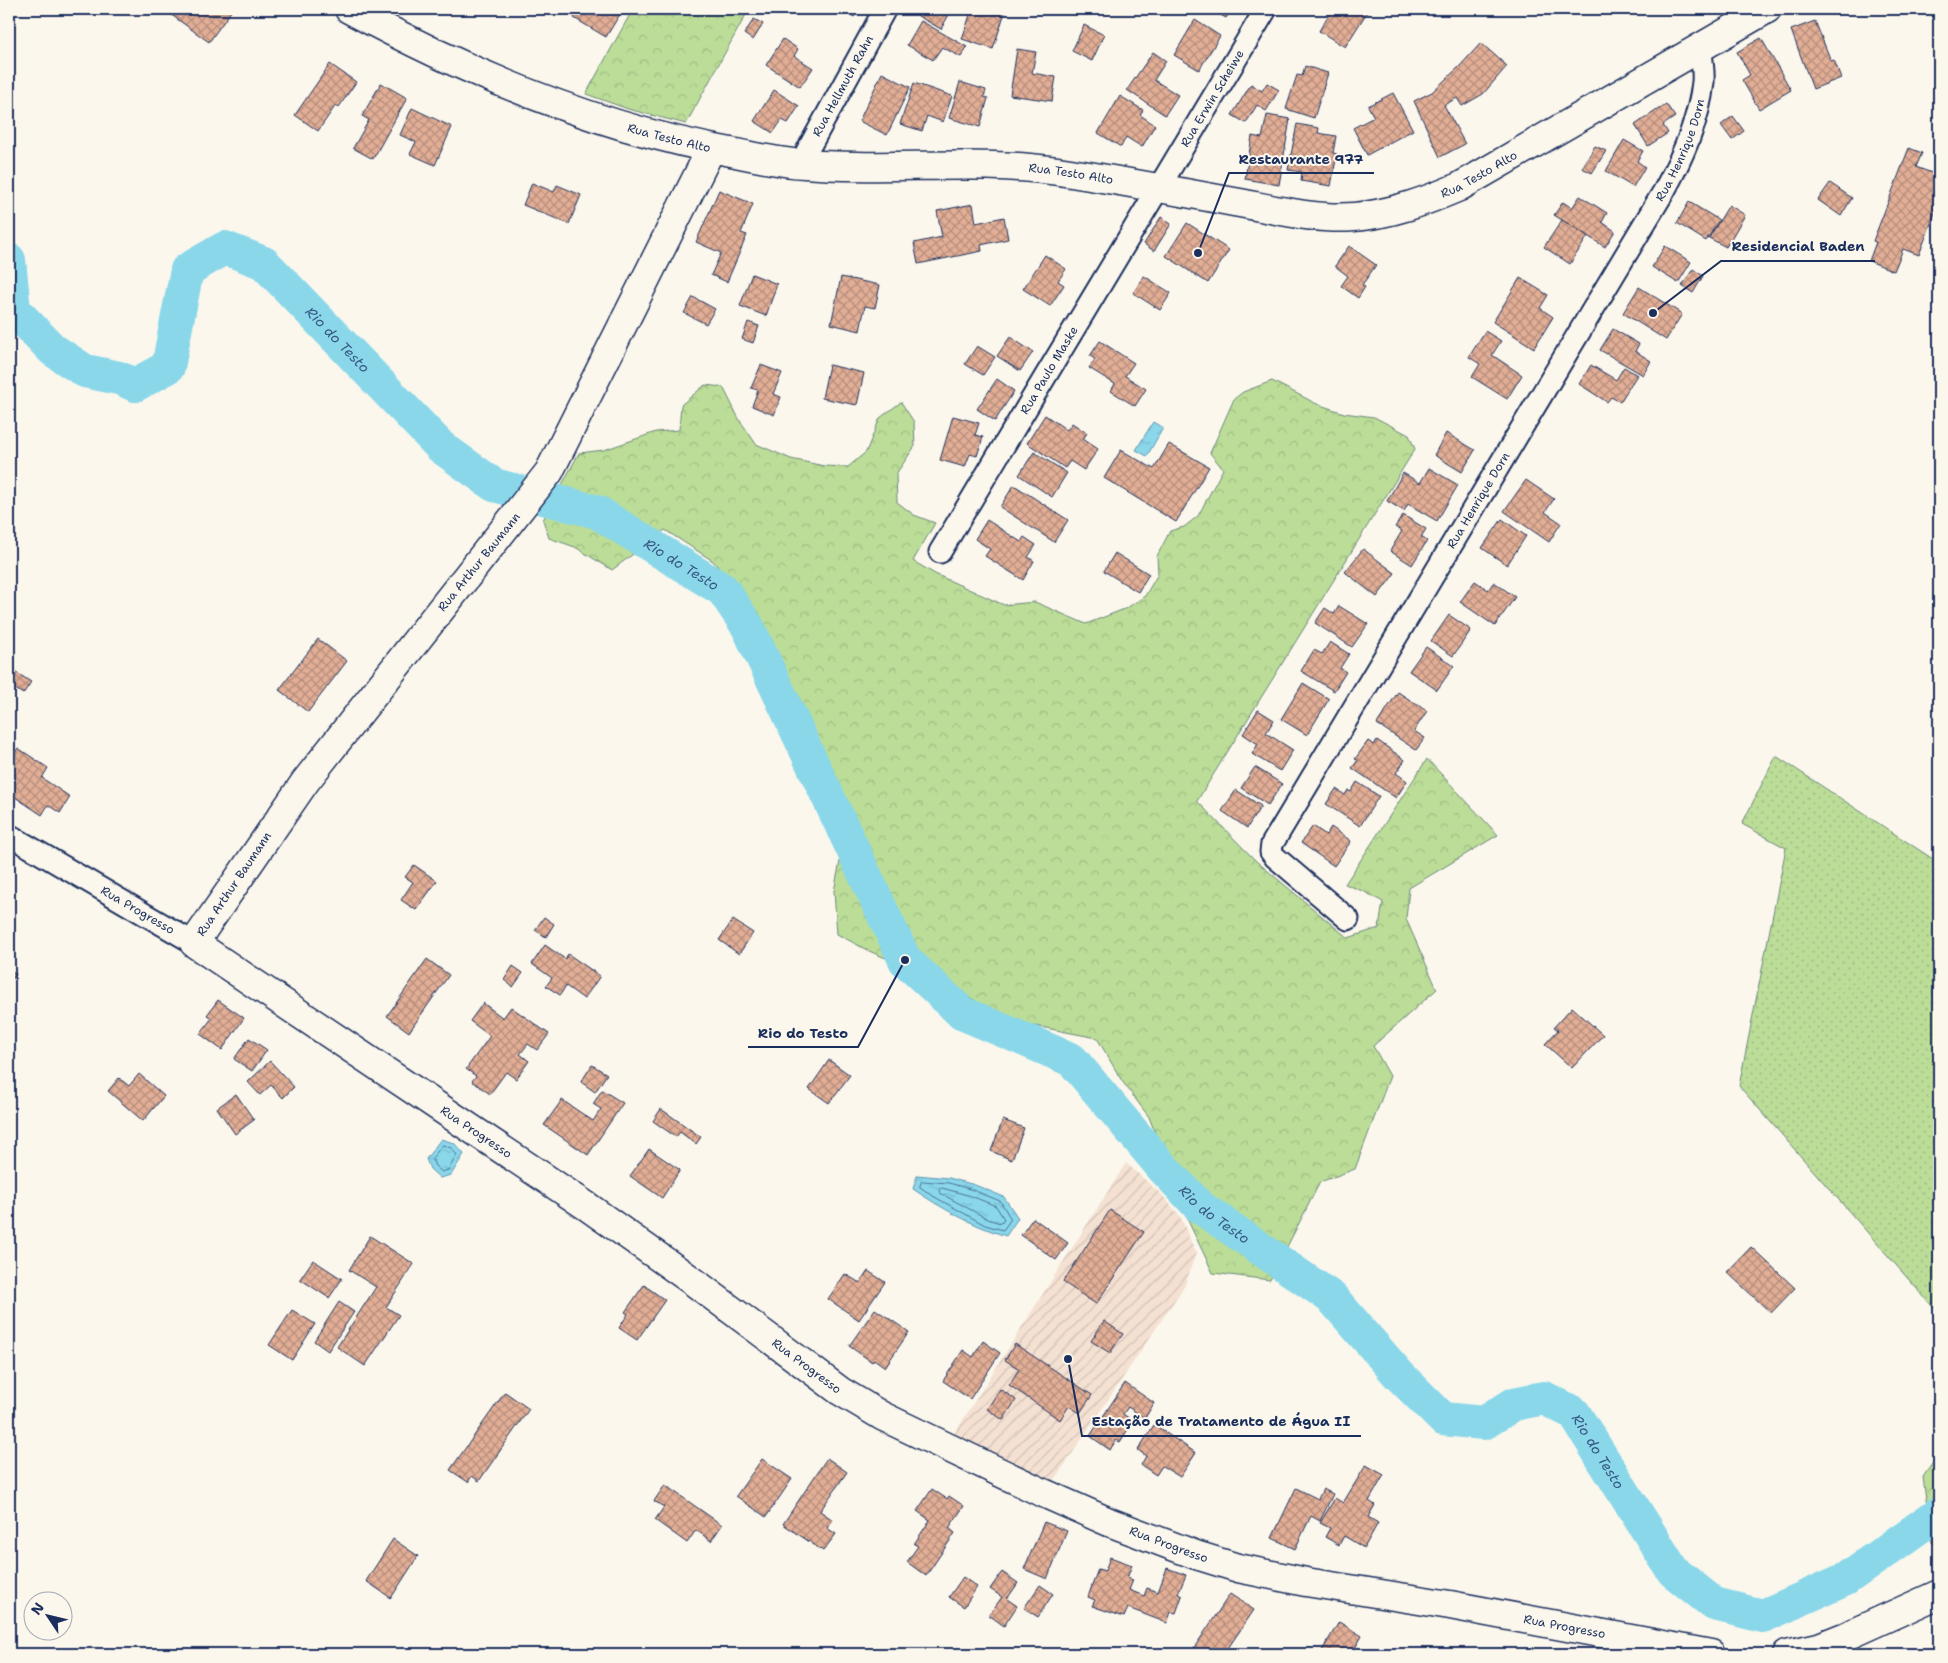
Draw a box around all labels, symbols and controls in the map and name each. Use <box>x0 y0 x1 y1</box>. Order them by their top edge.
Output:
street label: Rua Hellmuth Rahn <box>809 33 877 139</box>
street label: Rua Erwin Scheiwe <box>1177 47 1248 150</box>
street label: Rua Henrique Dorn <box>1652 98 1708 204</box>
street label: Rua Testo Alto <box>626 120 712 156</box>
callout: Restaurante 977 <box>1229 144 1374 173</box>
street label: Rua Testo Alto <box>1438 147 1520 202</box>
text: Restaurante 977 <box>1239 150 1364 168</box>
street label: Rua Testo Alto <box>1028 160 1114 188</box>
callout: Residencial Baden <box>1721 232 1875 261</box>
text: Residencial Baden <box>1731 237 1865 255</box>
water label: Rio do Testo <box>302 303 374 376</box>
street label: Rua Paulo Maske <box>1017 323 1082 417</box>
street label: Rua Henrique Dorn <box>1443 449 1513 552</box>
street label: Rua Arthur Baumann <box>434 509 524 615</box>
water label: Rio do Testo <box>641 534 722 594</box>
street label: Rua Arthur Baumann <box>193 829 275 939</box>
street label: Rua Progresso <box>98 882 178 938</box>
callout: Rio do Testo <box>748 1018 858 1047</box>
text: Rio do Testo <box>758 1024 848 1042</box>
street label: Rua Progresso <box>437 1102 515 1162</box>
water label: Rio do Testo <box>1175 1181 1253 1248</box>
street label: Rua Progresso <box>769 1335 845 1397</box>
callout: Estação de Tratamento de Água II <box>1082 1407 1361 1436</box>
water label: Rio do Testo <box>1568 1411 1628 1492</box>
text: Estação de Tratamento de Água II <box>1092 1412 1351 1430</box>
street label: Rua Progresso <box>1127 1522 1210 1566</box>
north arrow <box>22 1590 72 1640</box>
text: N <box>27 1599 48 1618</box>
street label: Rua Progresso <box>1522 1611 1607 1642</box>

